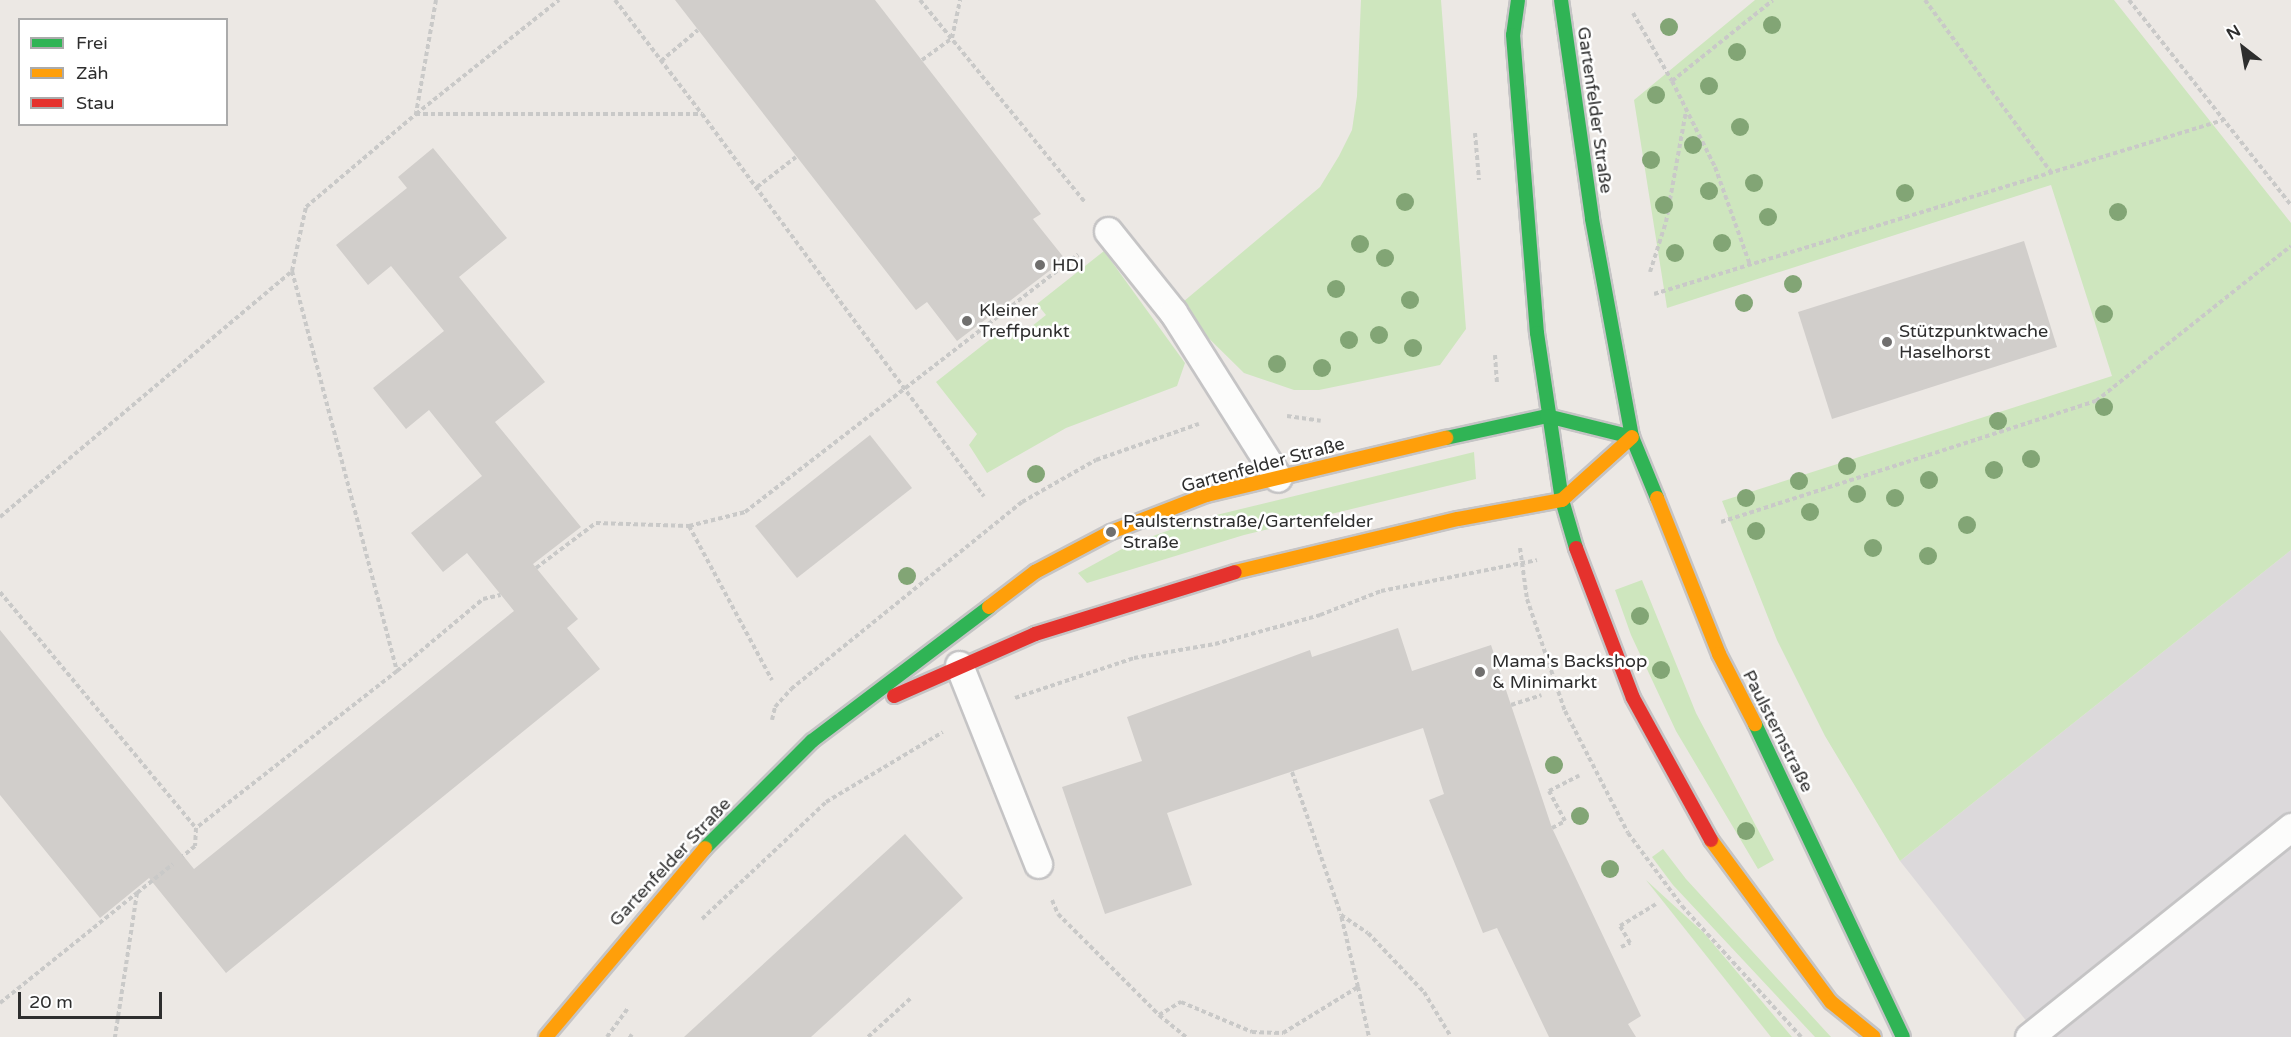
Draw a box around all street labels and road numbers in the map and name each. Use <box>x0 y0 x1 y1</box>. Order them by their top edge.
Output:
street label: Gartenfelder Straße <box>1573 25 1617 195</box>
street label: Gartenfelder Straße <box>1179 433 1347 497</box>
street label: Paulsternstraße <box>1738 666 1818 796</box>
street label: Gartenfelder Straße <box>605 793 735 931</box>

